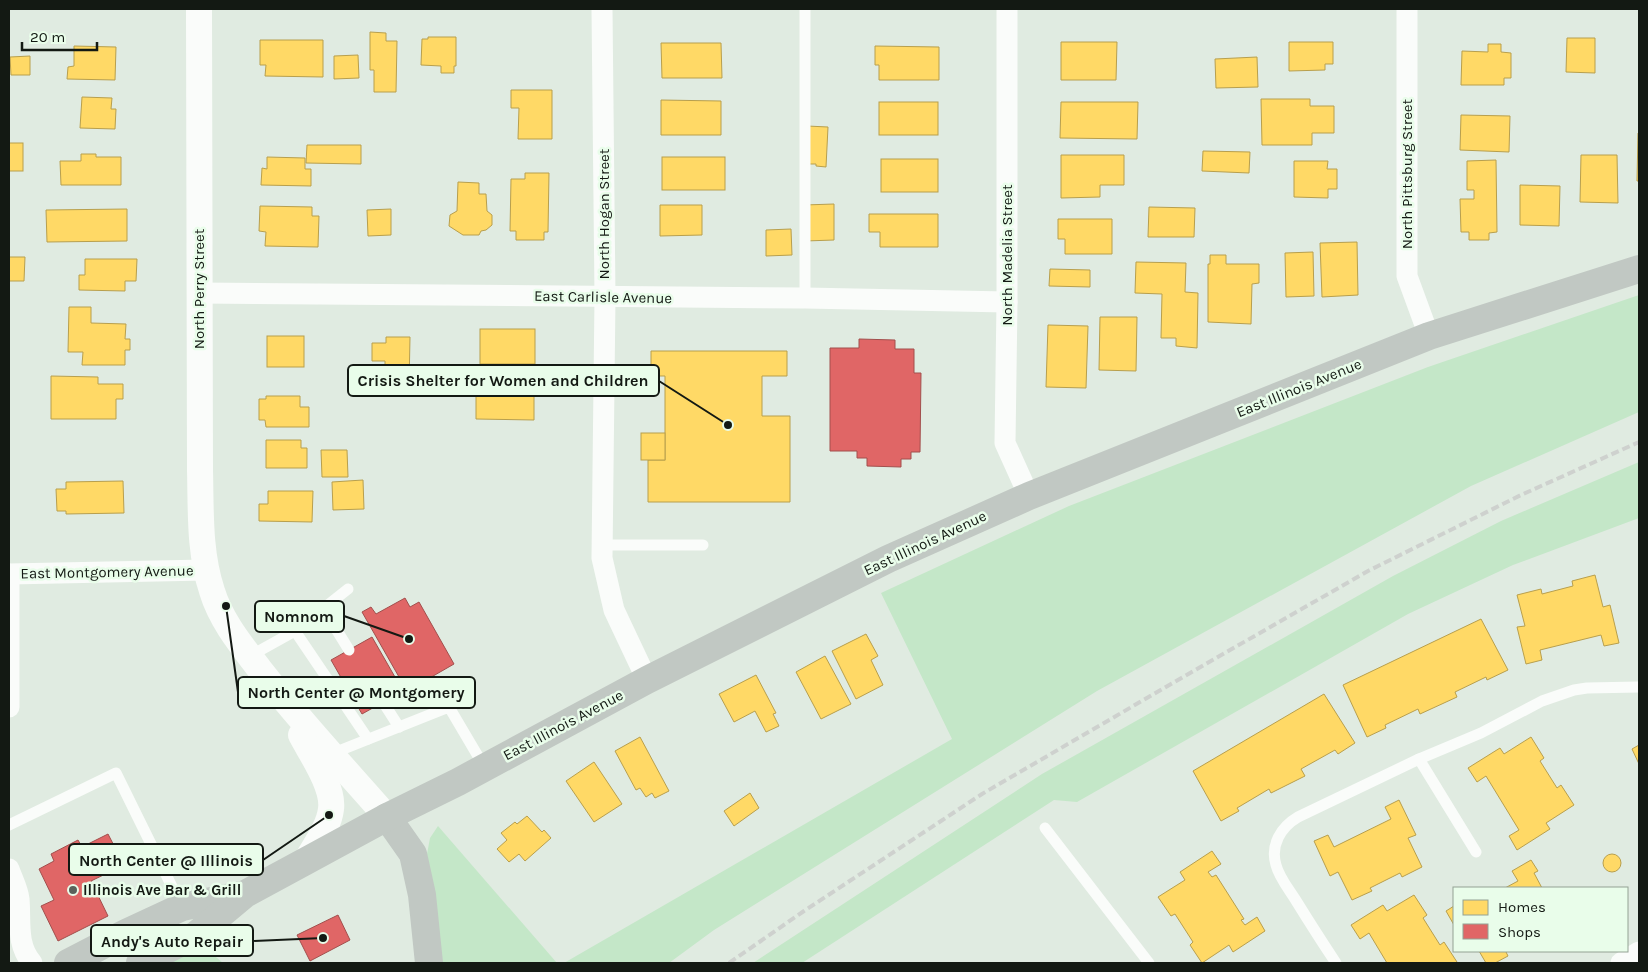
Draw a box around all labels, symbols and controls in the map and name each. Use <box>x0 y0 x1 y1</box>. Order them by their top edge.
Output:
scale bar <box>22 20 98 52</box>
text: 20 m <box>30 28 65 46</box>
street label: North Pittsburg Street <box>1398 98 1416 249</box>
street label: North Hogan Street <box>595 148 613 279</box>
street label: North Madelia Street <box>998 184 1016 326</box>
street label: North Perry Street <box>190 228 208 349</box>
street label: East Carlisle Avenue <box>534 287 672 307</box>
street label: East Illinois Avenue <box>1234 355 1364 421</box>
callout: Crisis Shelter for Women and Children <box>348 365 659 396</box>
text: Crisis Shelter for Women and Children <box>358 371 648 390</box>
street label: East Illinois Avenue <box>861 507 989 579</box>
street label: East Montgomery Avenue <box>20 561 194 583</box>
callout: Nomnom <box>255 601 344 632</box>
text: Nomnom <box>264 607 334 626</box>
callout: North Center @ Montgomery <box>238 677 475 708</box>
text: North Center @ Montgomery <box>247 683 465 702</box>
street label: East Illinois Avenue <box>500 686 626 764</box>
callout: North Center @ Illinois <box>69 844 263 875</box>
text: North Center @ Illinois <box>79 851 253 870</box>
place label: Illinois Ave Bar & Grill <box>83 881 241 899</box>
marker: Illinois Ave Bar & Grill <box>67 884 79 896</box>
legend <box>1453 887 1628 952</box>
text: Homes <box>1498 898 1546 916</box>
text: Shops <box>1498 923 1541 941</box>
callout: Andy's Auto Repair <box>91 925 253 956</box>
text: Andy's Auto Repair <box>101 932 244 951</box>

